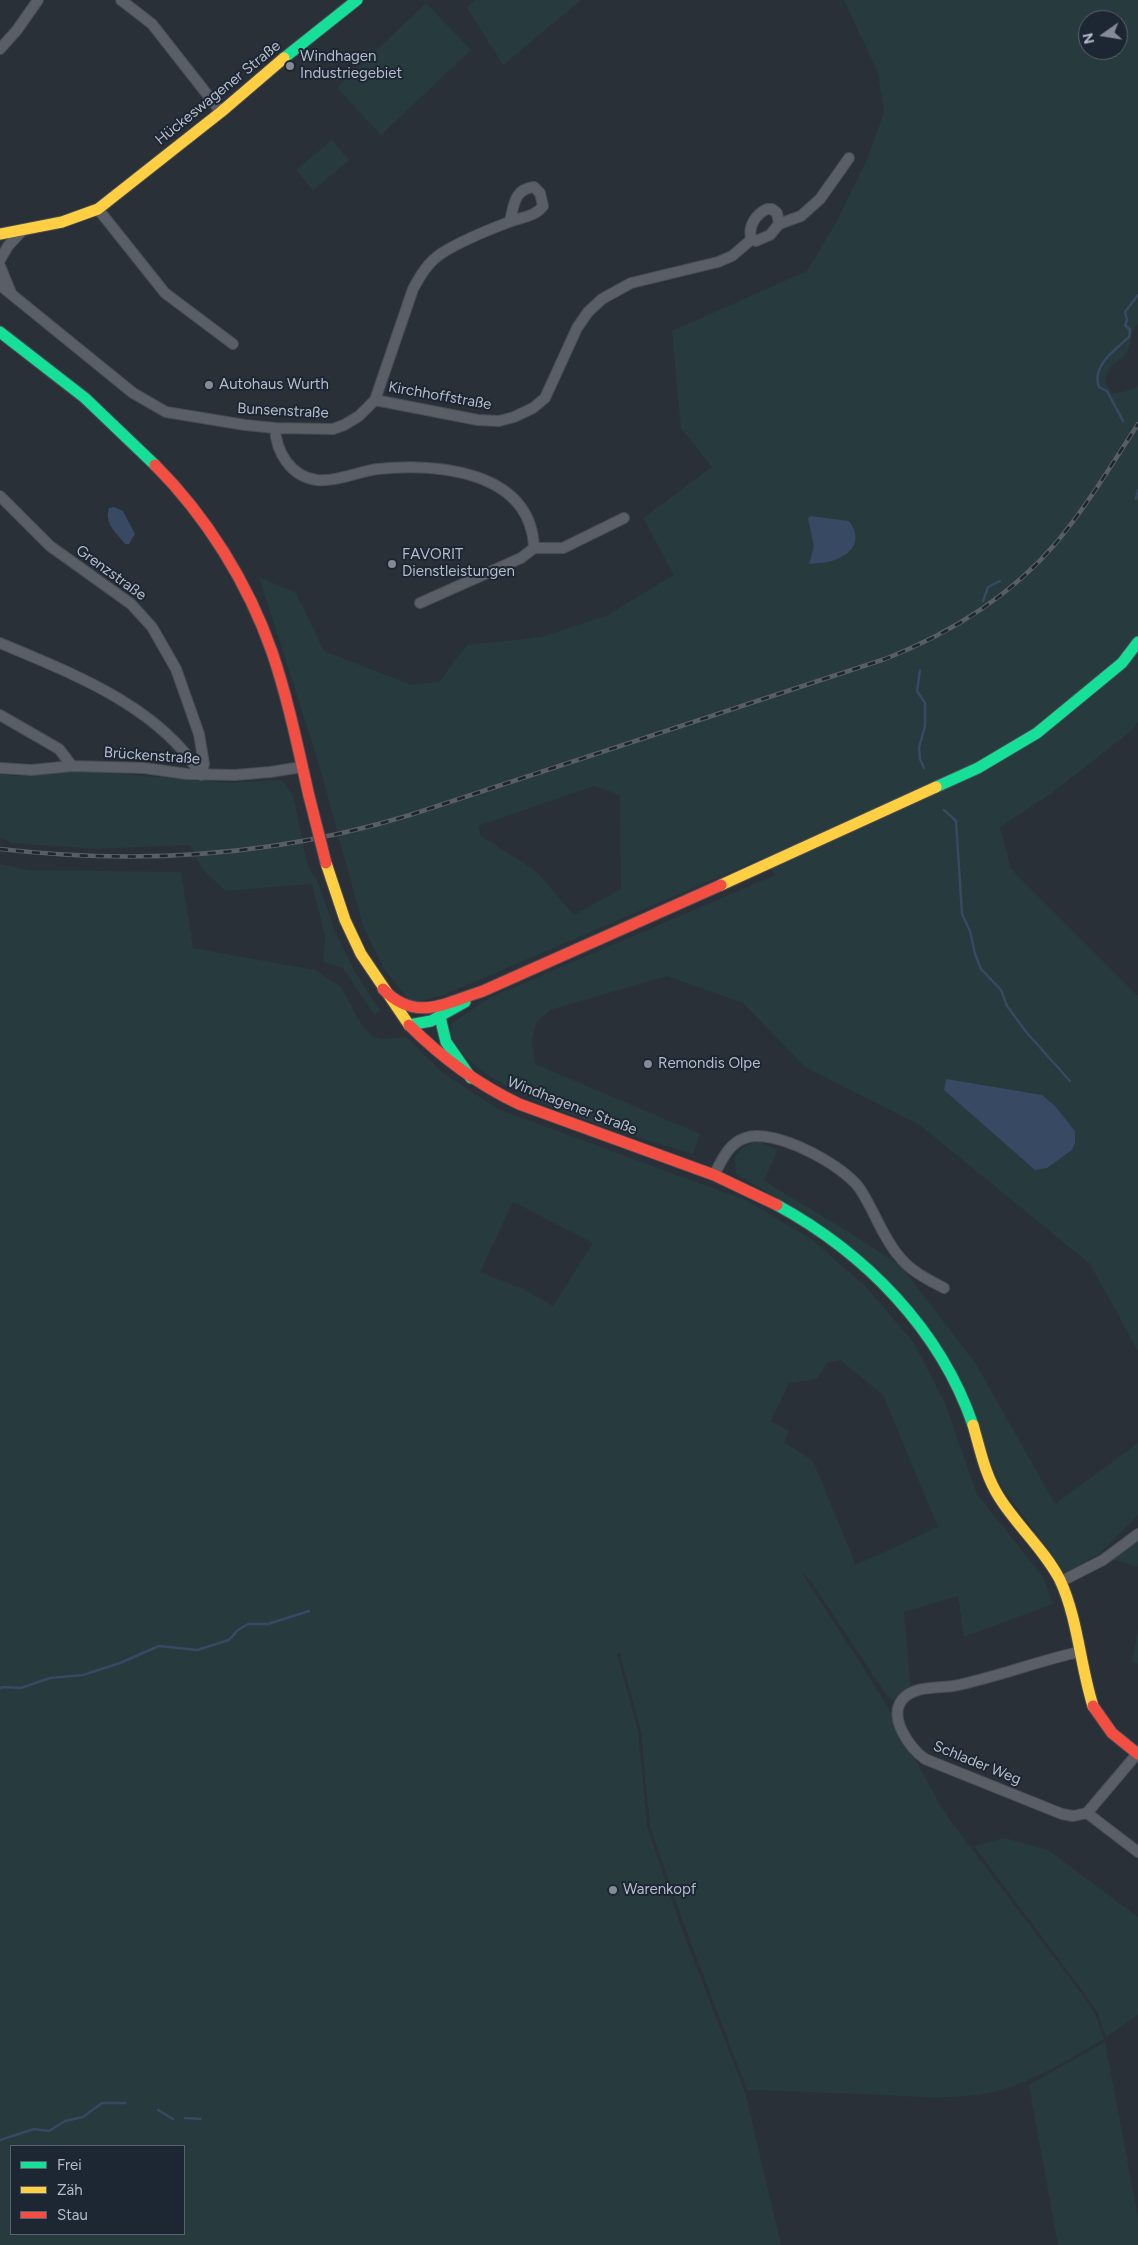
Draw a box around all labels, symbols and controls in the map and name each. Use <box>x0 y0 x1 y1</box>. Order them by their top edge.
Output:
north arrow <box>1078 10 1128 60</box>
text: N <box>1079 31 1098 45</box>
street label: Hückeswagener Straße <box>152 37 284 149</box>
place label: Windhagen Industriegebiet <box>300 48 402 83</box>
marker: Windhagen Industriegebiet <box>284 60 296 72</box>
place label: Autohaus Wurth <box>219 376 329 394</box>
street label: Kirchhoffstraße <box>387 378 493 414</box>
marker: Autohaus Wurth <box>203 379 215 391</box>
street label: Bunsenstraße <box>237 400 329 422</box>
street label: Grenzstraße <box>72 541 150 605</box>
place label: FAVORIT Dienstleistungen <box>402 546 515 581</box>
marker: FAVORIT Dienstleistungen <box>386 558 398 570</box>
street label: Brückenstraße <box>103 744 201 768</box>
place label: Remondis Olpe <box>658 1055 760 1073</box>
marker: Remondis Olpe <box>642 1058 654 1070</box>
street label: Windhagener Straße <box>505 1073 639 1139</box>
street label: Schlader Weg <box>930 1737 1024 1789</box>
place label: Warenkopf <box>623 1881 696 1899</box>
marker: Warenkopf <box>607 1884 619 1896</box>
legend <box>10 2145 185 2235</box>
text: Frei <box>57 2156 82 2174</box>
text: Zäh <box>57 2181 83 2199</box>
text: Stau <box>57 2206 88 2224</box>

